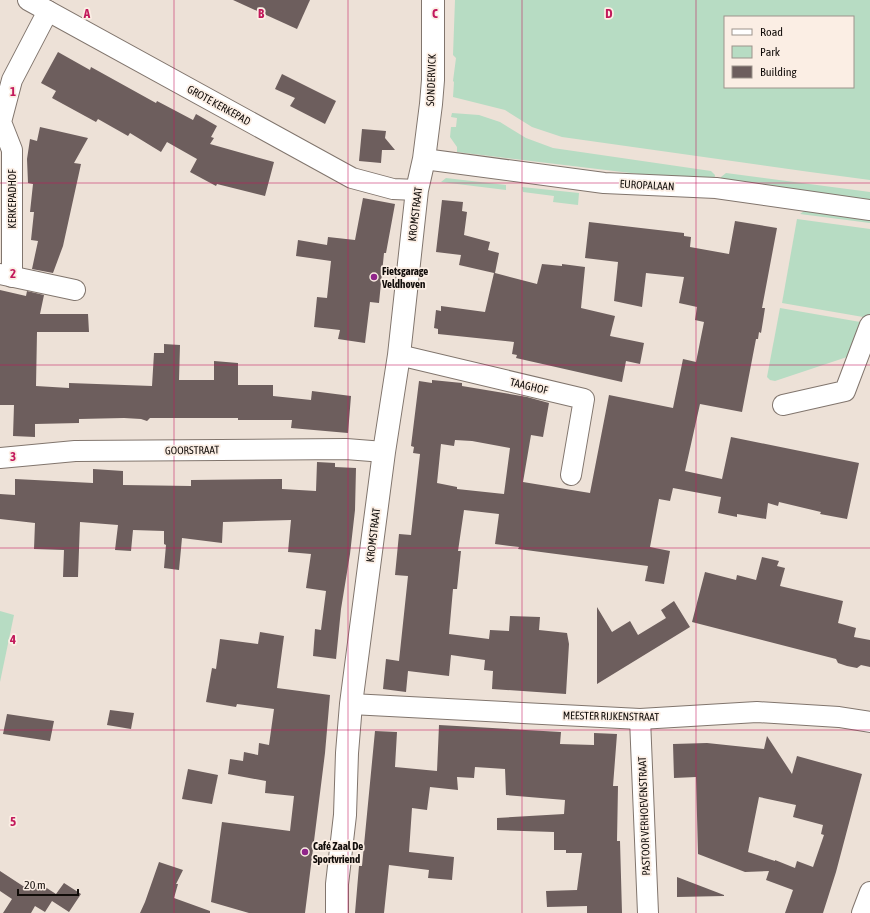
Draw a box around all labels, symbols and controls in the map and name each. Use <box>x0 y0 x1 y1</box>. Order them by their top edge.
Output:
text: A <box>83 6 91 21</box>
text: B <box>258 6 265 21</box>
text: C <box>432 6 438 21</box>
text: D <box>605 6 613 21</box>
legend <box>724 16 854 88</box>
text: Road <box>760 25 783 39</box>
text: Park <box>760 45 781 59</box>
street label: SONDERVICK <box>424 53 438 106</box>
text: Building <box>760 65 798 79</box>
street label: GROTE KERKEPAD <box>185 83 253 127</box>
text: 1 <box>10 84 16 99</box>
street label: KERKEPADHOF <box>6 169 18 229</box>
street label: EUROPALAAN <box>619 178 675 192</box>
street label: KROMSTRAAT <box>406 186 424 242</box>
place label: Fietsgarage Veldhoven <box>381 265 428 290</box>
text: 2 <box>10 266 16 281</box>
marker: Fietsgarage Veldhoven <box>369 272 379 282</box>
street label: TAAGHOF <box>509 376 550 396</box>
street label: GOORSTRAAT <box>165 444 219 456</box>
text: 3 <box>10 449 16 464</box>
street label: KROMSTRAAT <box>364 507 382 563</box>
text: 4 <box>9 632 16 647</box>
street label: MEESTER RIJKENSTRAAT <box>563 709 659 723</box>
street label: PASTOOR VERHOEVENSTRAAT <box>636 756 652 876</box>
text: 5 <box>10 814 16 829</box>
place label: Café Zaal De Sportvriend <box>313 840 363 865</box>
marker: Café Zaal De Sportvriend <box>300 847 310 857</box>
scale bar <box>18 871 78 897</box>
text: 20 m <box>24 878 46 892</box>

